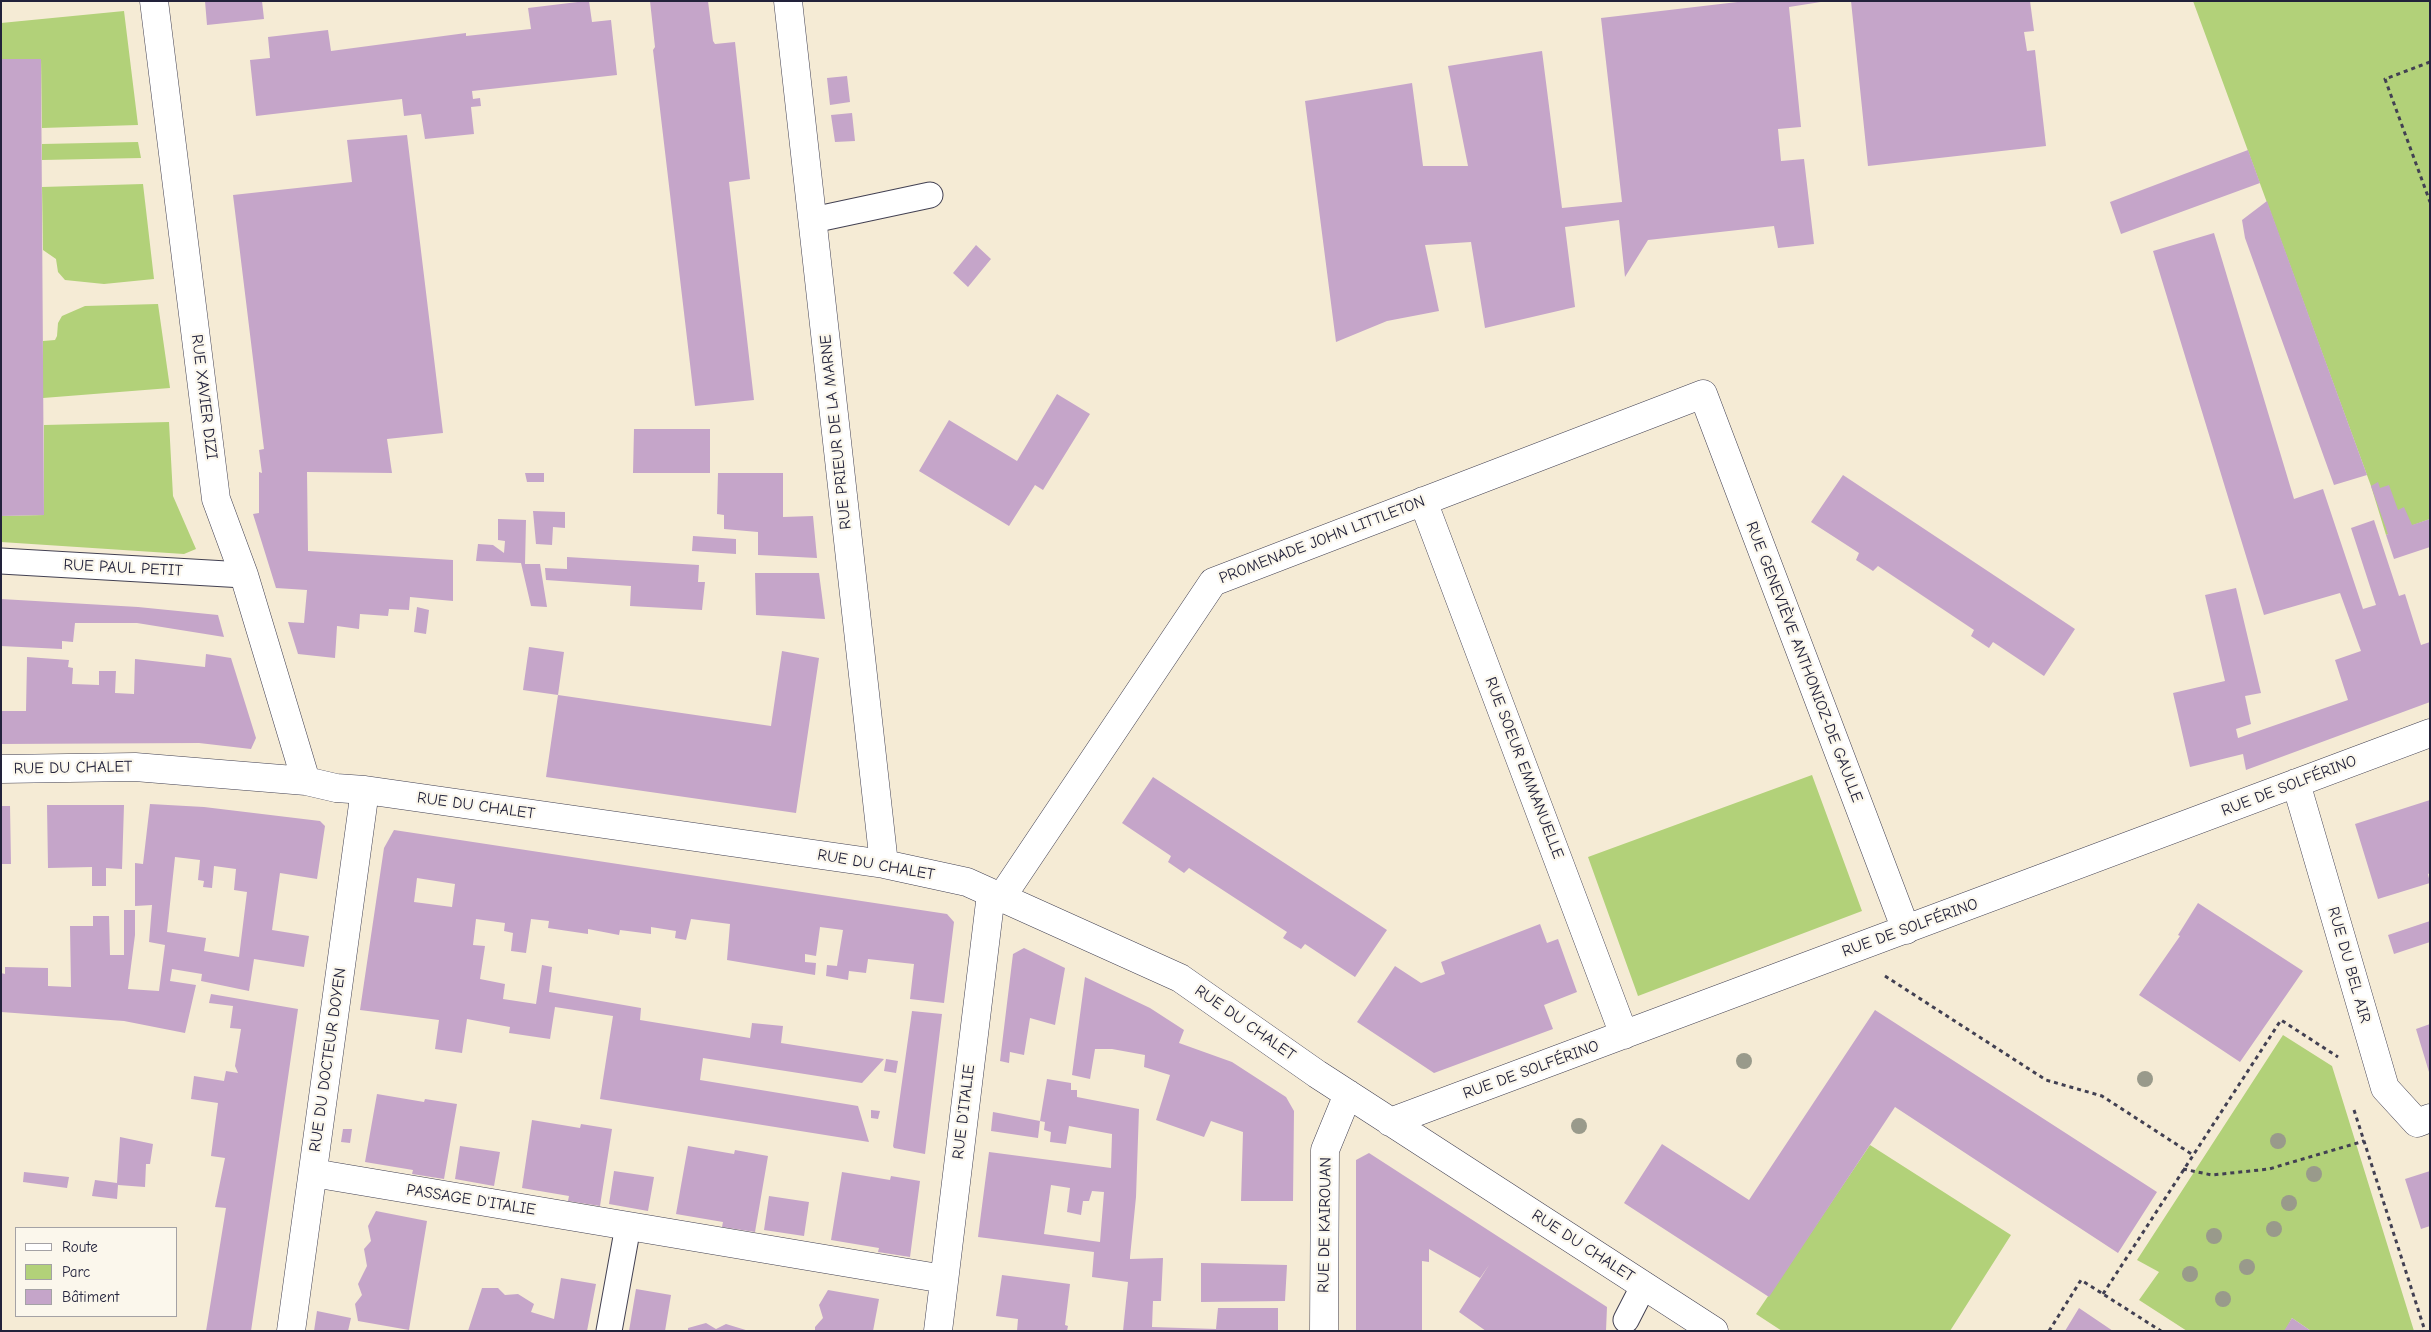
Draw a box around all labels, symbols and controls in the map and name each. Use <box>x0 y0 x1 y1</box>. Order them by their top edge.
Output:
street label: RUE XAVIER DIZI <box>187 333 221 461</box>
street label: RUE PRIEUR DE LA MARNE <box>816 334 856 530</box>
street label: PROMENADE JOHN LITTLETON <box>1216 492 1428 588</box>
street label: RUE GENEVIÈVE ANTHONIOZ-DE GAULLE <box>1741 519 1867 805</box>
street label: RUE PAUL PETIT <box>63 555 183 581</box>
street label: RUE SOEUR EMMANUELLE <box>1480 675 1568 861</box>
street label: RUE DE SOLFÉRINO <box>2219 751 2359 821</box>
street label: RUE DU CHALET <box>13 757 133 779</box>
street label: RUE DU CHALET <box>416 788 536 824</box>
street label: RUE DU CHALET <box>816 845 936 885</box>
street label: RUE DE SOLFÉRINO <box>1839 894 1981 962</box>
street label: RUE DU BEL AIR <box>2323 905 2375 1025</box>
street label: RUE DU DOCTEUR DOYEN <box>306 967 350 1153</box>
street label: RUE DU CHALET <box>1191 981 1299 1065</box>
street label: RUE DE SOLFÉRINO <box>1460 1036 1602 1104</box>
street label: RUE D'ITALIE <box>949 1064 979 1160</box>
street label: RUE DE KAIROUAN <box>1314 1157 1336 1293</box>
street label: PASSAGE D'ITALIE <box>405 1180 537 1220</box>
street label: RUE DU CHALET <box>1528 1206 1638 1286</box>
legend <box>15 1227 178 1317</box>
text: Route <box>62 1238 98 1256</box>
text: Parc <box>62 1263 90 1281</box>
text: Bâtiment <box>62 1288 119 1306</box>

